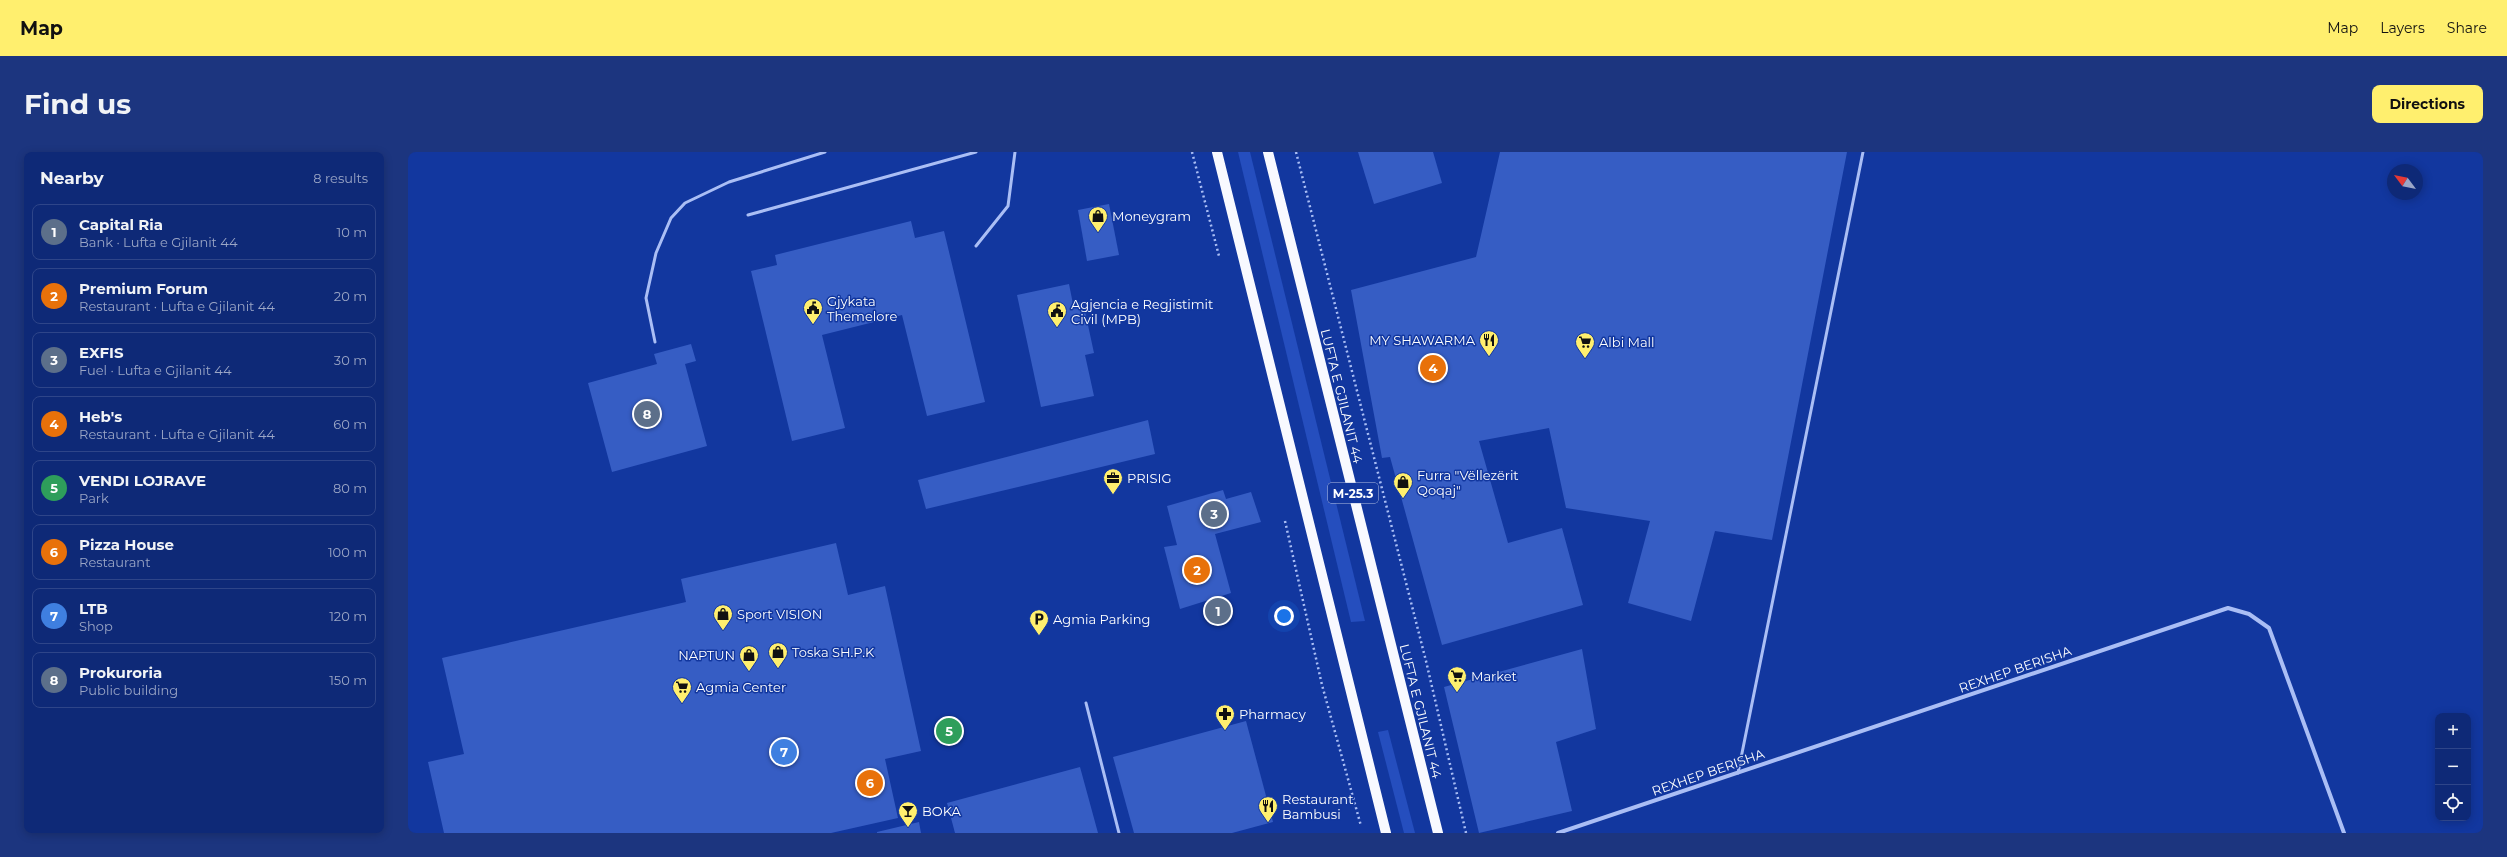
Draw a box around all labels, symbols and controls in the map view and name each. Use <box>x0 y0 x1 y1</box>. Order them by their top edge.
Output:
text: Map <box>20 17 63 40</box>
text: Map <box>2327 19 2358 37</box>
text: Layers <box>2380 19 2425 37</box>
text: Share <box>2447 19 2487 37</box>
button: Directions <box>2372 85 2483 123</box>
text: Find us <box>24 87 131 121</box>
north arrow <box>2387 164 2423 200</box>
text: Nearby <box>40 168 104 188</box>
text: 8 results <box>313 170 368 186</box>
shop icon: Moneygram <box>1087 205 1109 233</box>
place label: Moneygram <box>1112 208 1191 224</box>
text: Capital Ria <box>79 215 163 234</box>
text: 1 <box>51 224 57 240</box>
text: 10 m <box>337 224 367 240</box>
text: Bank · Lufta e Gjilanit 44 <box>79 234 238 250</box>
text: Premium Forum <box>79 279 208 298</box>
text: 2 <box>50 288 58 304</box>
text: 20 m <box>334 288 367 304</box>
place label: Gjykata Themelore <box>827 293 897 324</box>
place label: Agjencia e Regjistimit Civil (MPB) <box>1071 296 1213 327</box>
public building icon: Gjykata Themelore <box>802 297 824 325</box>
text: Restaurant · Lufta e Gjilanit 44 <box>79 298 275 314</box>
public building icon: Agjencia e Regjistimit Civil (MPB) <box>1046 300 1068 328</box>
street label: LUFTA E GJILANIT 44 <box>1318 327 1367 465</box>
restaurant icon: MY SHAWARMA <box>1478 329 1500 357</box>
supermarket icon: Albi Mall <box>1574 331 1596 359</box>
place label: MY SHAWARMA <box>1369 332 1476 348</box>
place label: Albi Mall <box>1599 334 1655 350</box>
text: EXFIS <box>79 343 123 362</box>
text: 3 <box>50 352 58 368</box>
text: 30 m <box>334 352 367 368</box>
pin: 4 <box>1420 353 1446 383</box>
text: Fuel · Lufta e Gjilanit 44 <box>79 362 232 378</box>
pin: 8 <box>634 399 660 429</box>
text: Heb's <box>79 407 122 426</box>
text: 4 <box>50 416 58 432</box>
text: 60 m <box>333 416 367 432</box>
text: Restaurant · Lufta e Gjilanit 44 <box>79 426 275 442</box>
office icon: PRISIG <box>1102 467 1124 495</box>
place label: Furra "Vëllezërit Qoqaj" <box>1417 467 1519 498</box>
place label: PRISIG <box>1127 470 1172 486</box>
text: VENDI LOJRAVE <box>79 471 206 490</box>
shop icon: Furra "Vëllezërit Qoqaj" <box>1392 471 1414 499</box>
text: 5 <box>50 480 58 496</box>
text: 80 m <box>333 480 367 496</box>
road number: M-25.3 <box>1328 483 1378 503</box>
text: Park <box>79 490 109 506</box>
pin: 3 <box>1201 499 1227 529</box>
text: Pizza House <box>79 535 174 554</box>
text: 6 <box>50 544 58 560</box>
text: 100 m <box>328 544 367 560</box>
text: Restaurant <box>79 554 150 570</box>
pin: 2 <box>1184 555 1210 585</box>
pin: 1 <box>1205 596 1231 626</box>
text: LTB <box>79 599 108 618</box>
shop icon: Sport VISION <box>712 603 734 631</box>
place label: Sport VISION <box>737 606 822 622</box>
your location <box>1274 606 1294 626</box>
text: 7 <box>50 608 58 624</box>
text: 120 m <box>329 608 367 624</box>
parking icon: Agmia Parking <box>1028 608 1050 636</box>
place label: Agmia Parking <box>1053 611 1150 627</box>
text: Shop <box>79 618 113 634</box>
shop icon: Toska SH.P.K <box>767 641 789 669</box>
street label: LUFTA E GJILANIT 44 <box>1397 642 1446 780</box>
street label: REXHEP BERISHA <box>1957 642 2074 696</box>
shop icon: NAPTUN <box>738 644 760 672</box>
place label: Toska SH.P.K <box>792 644 875 660</box>
place label: NAPTUN <box>678 647 735 663</box>
text: Prokuroria <box>79 663 162 682</box>
supermarket icon: Market <box>1446 665 1468 693</box>
place label: Market <box>1471 668 1517 684</box>
text: 8 <box>50 672 58 688</box>
text: 150 m <box>329 672 367 688</box>
supermarket icon: Agmia Center <box>671 676 693 704</box>
place label: Agmia Center <box>696 679 786 695</box>
text: Public building <box>79 682 178 698</box>
pharmacy icon: Pharmacy <box>1214 703 1236 731</box>
place label: Pharmacy <box>1239 706 1307 722</box>
map controls <box>2435 713 2471 821</box>
button: + <box>2435 713 2471 749</box>
pin: 5 <box>936 716 962 746</box>
pin: 7 <box>771 737 797 767</box>
street label: REXHEP BERISHA <box>1650 745 1767 799</box>
button: − <box>2435 749 2471 785</box>
pin: 6 <box>857 768 883 798</box>
button: locate <box>2435 785 2471 821</box>
place label: Restaurant Bambusi <box>1282 791 1353 822</box>
restaurant icon: Restaurant Bambusi <box>1257 795 1279 823</box>
bar icon: BOKA <box>897 800 919 828</box>
place label: BOKA <box>922 803 962 819</box>

